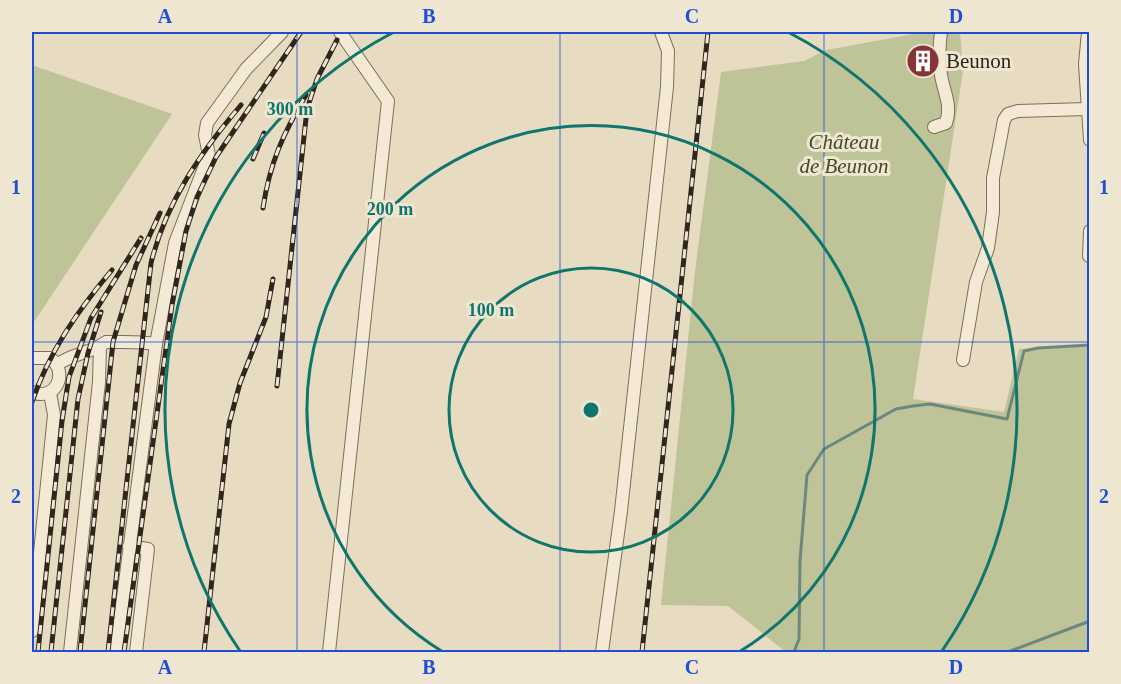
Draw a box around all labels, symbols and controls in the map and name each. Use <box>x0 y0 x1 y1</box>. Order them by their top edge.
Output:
text: A <box>158 5 173 27</box>
text: B <box>422 5 436 27</box>
text: C <box>685 5 699 27</box>
text: D <box>949 5 963 27</box>
building icon: Beunon <box>905 43 941 79</box>
place label: Beunon <box>946 49 1012 73</box>
text: 300 m <box>267 99 313 119</box>
park label: Château de Beunon <box>799 130 889 178</box>
text: 1 <box>11 176 21 198</box>
text: 1 <box>1099 176 1109 198</box>
text: 200 m <box>367 199 413 219</box>
text: 100 m <box>468 300 514 320</box>
centre of rings <box>581 400 601 420</box>
text: 2 <box>11 485 21 507</box>
text: 2 <box>1099 485 1109 507</box>
text: A <box>158 656 173 678</box>
text: B <box>422 656 436 678</box>
text: C <box>685 656 699 678</box>
text: D <box>949 656 963 678</box>

